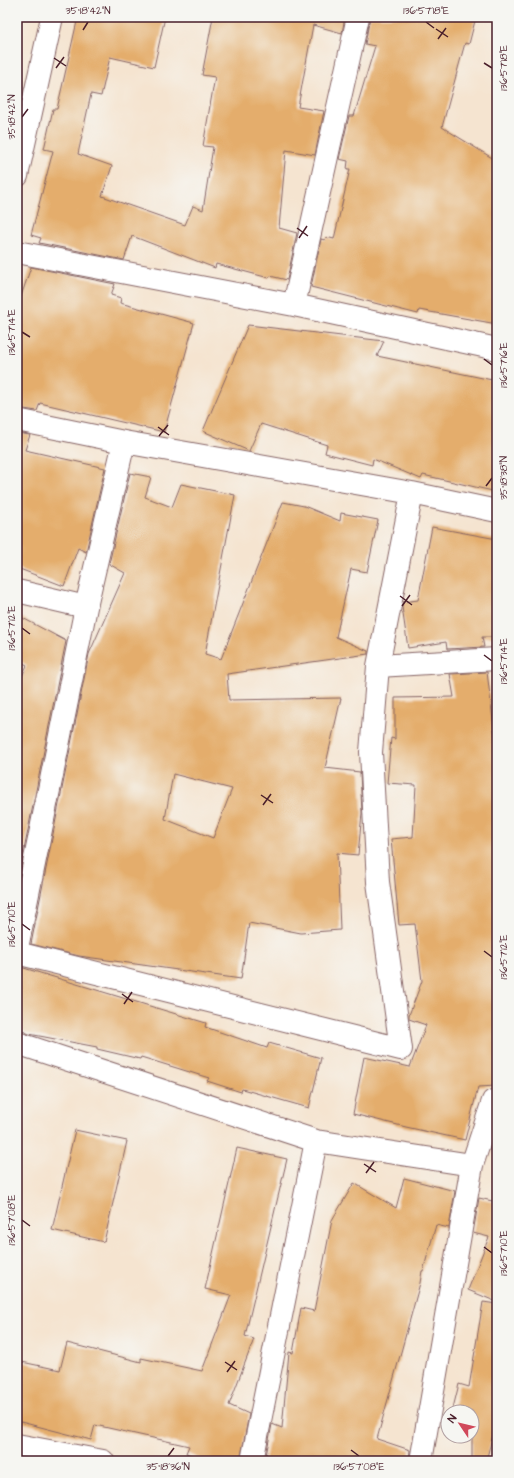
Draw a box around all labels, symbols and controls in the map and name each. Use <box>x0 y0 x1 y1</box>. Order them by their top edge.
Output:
text: 35°18'42"N <box>66 4 110 18</box>
text: 136°57'18"E <box>403 4 449 18</box>
text: 136°57'18"E <box>497 45 511 91</box>
text: 35°18'42"N <box>5 95 19 139</box>
text: 136°57'14"E <box>5 309 19 355</box>
text: 136°57'16"E <box>497 342 511 388</box>
text: 35°18'38"N <box>497 456 511 500</box>
text: 136°57'12"E <box>5 605 19 650</box>
text: 136°57'14"E <box>497 638 511 684</box>
text: 136°57'10"E <box>5 901 19 947</box>
text: 136°57'12"E <box>497 934 511 979</box>
text: 136°57'08"E <box>5 1195 19 1245</box>
text: 136°57'10"E <box>497 1230 511 1276</box>
north arrow <box>440 1404 480 1444</box>
text: N <box>444 1411 460 1426</box>
text: 35°18'36"N <box>146 1460 190 1474</box>
text: 136°57'08"E <box>334 1460 384 1474</box>

